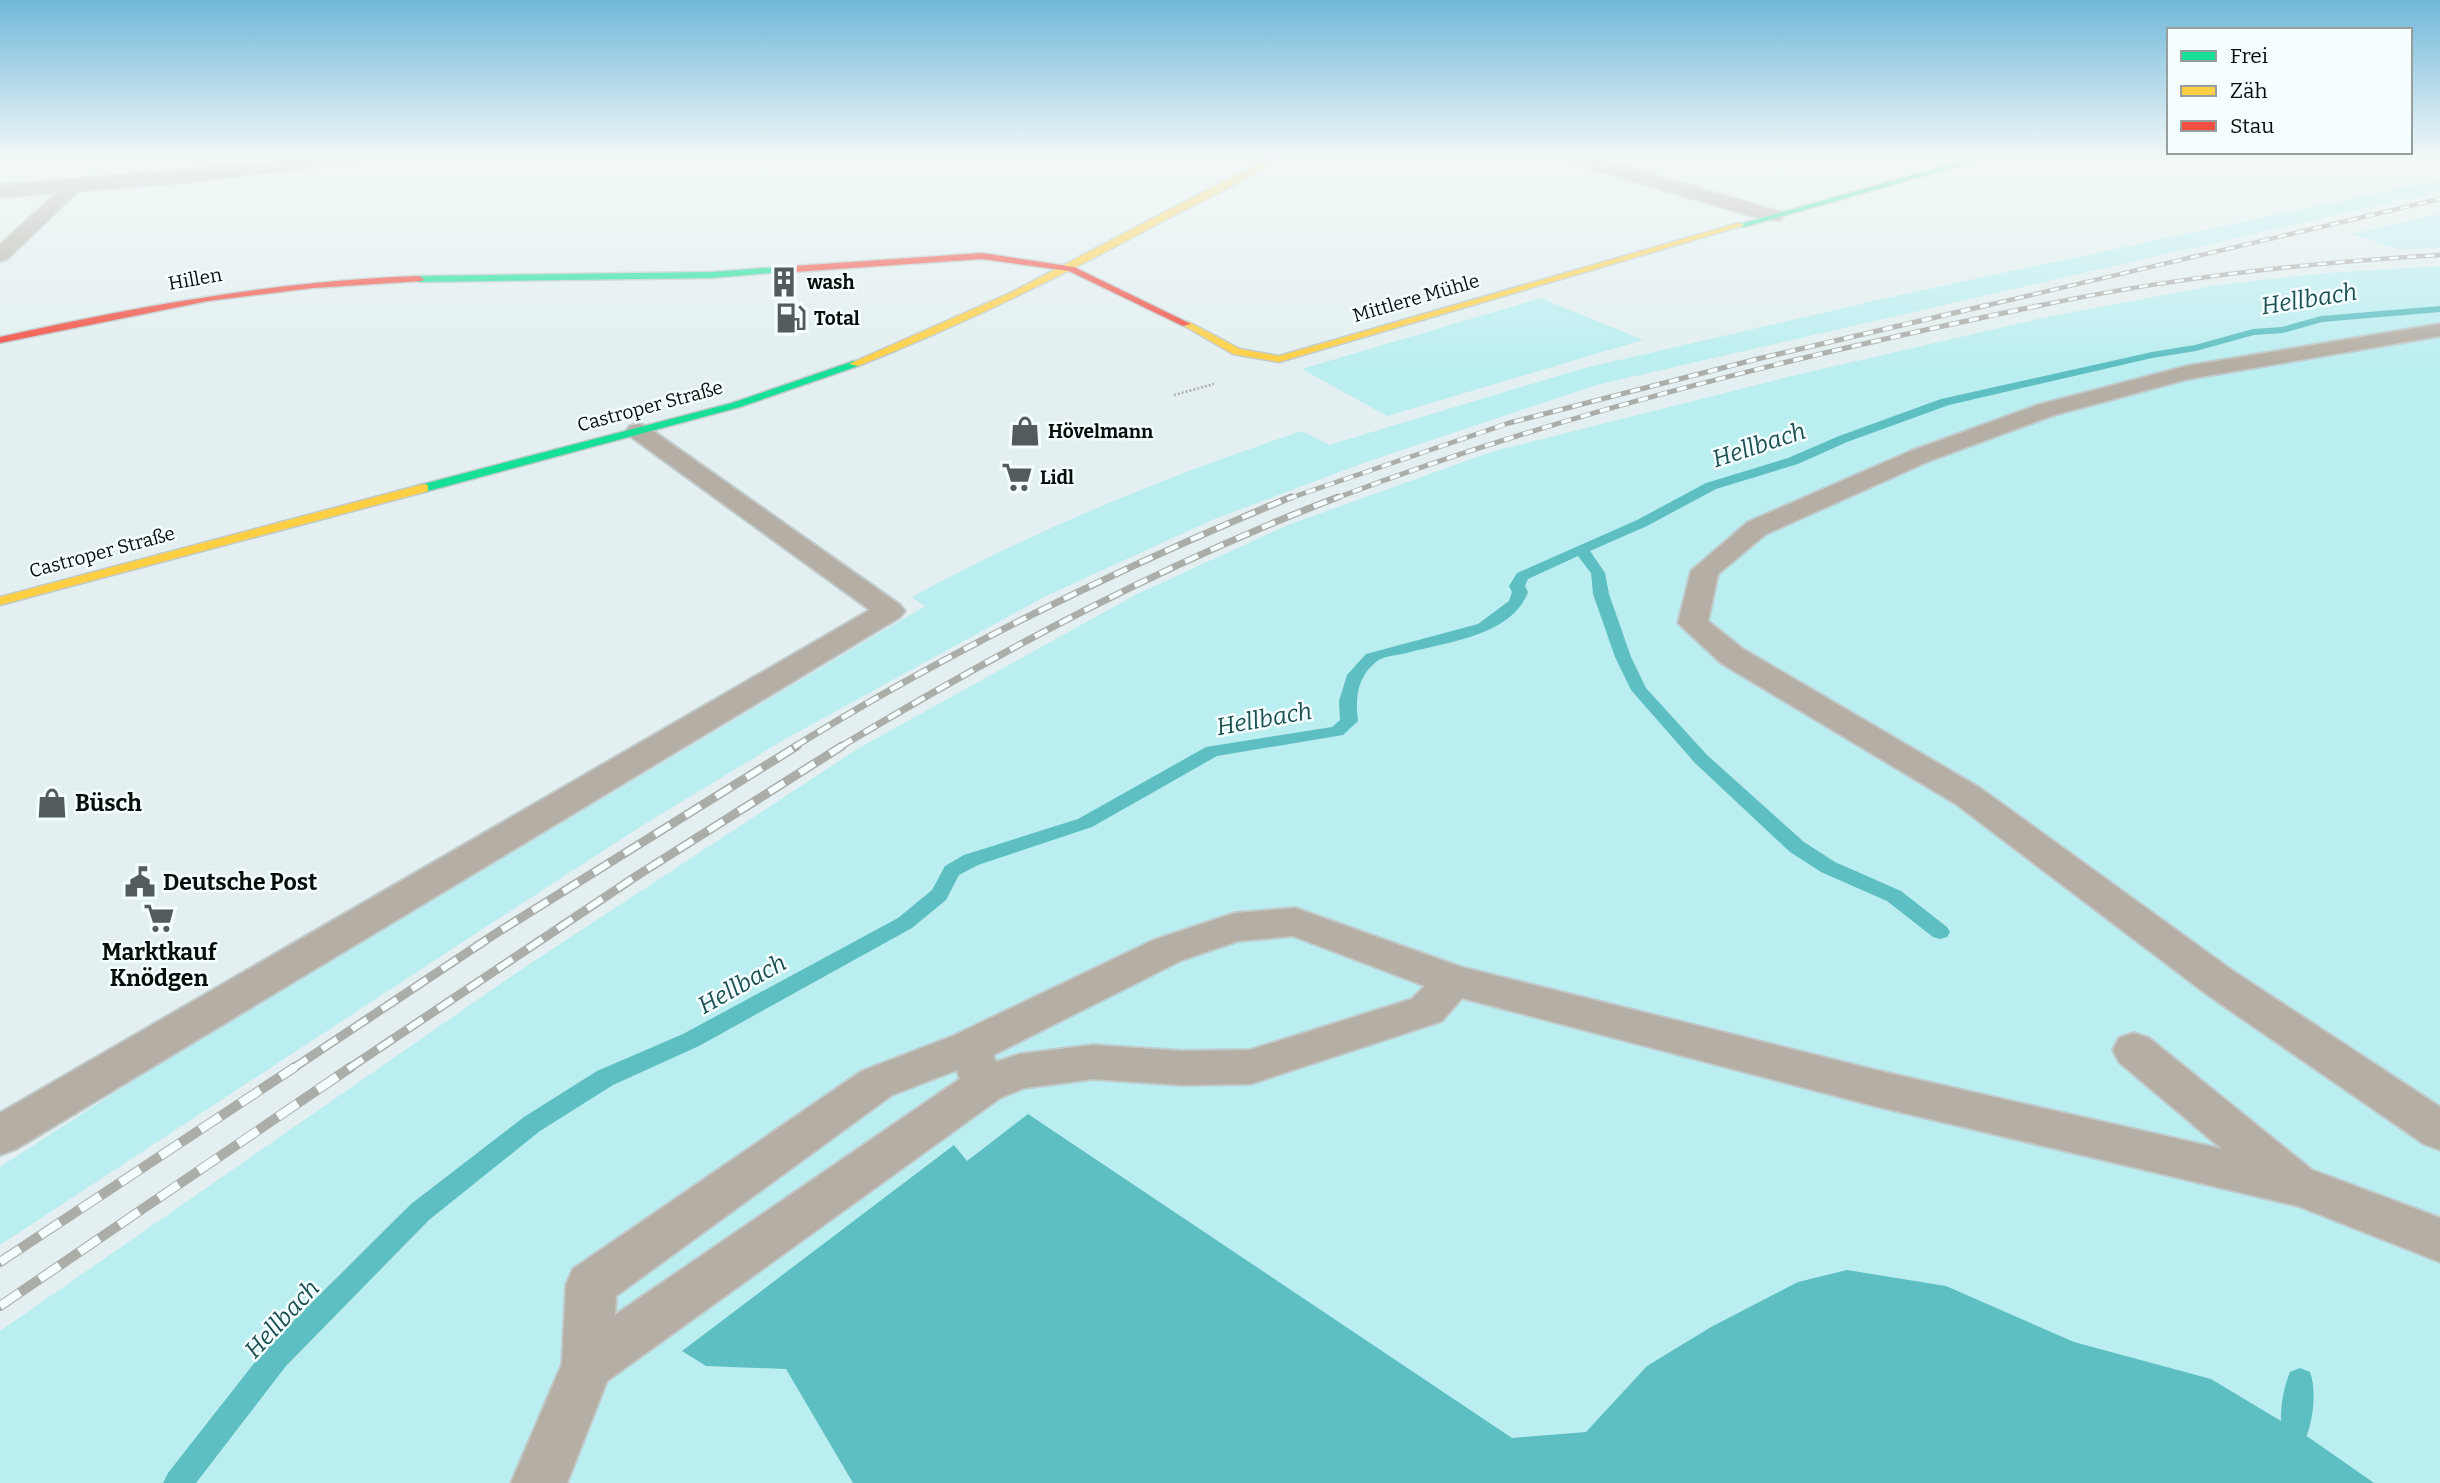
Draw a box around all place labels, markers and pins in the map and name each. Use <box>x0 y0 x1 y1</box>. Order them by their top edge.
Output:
building icon: wash <box>767 265 801 299</box>
place label: wash <box>806 271 855 294</box>
fuel station icon: Total <box>774 301 808 335</box>
place label: Total <box>814 307 860 330</box>
shop icon: Hövelmann <box>1008 414 1042 448</box>
place label: Hövelmann <box>1048 420 1154 443</box>
supermarket icon: Lidl <box>1000 460 1034 494</box>
place label: Lidl <box>1040 466 1074 489</box>
shop icon: Büsch <box>35 786 69 820</box>
place label: Büsch <box>75 789 142 817</box>
public building icon: Deutsche Post <box>123 865 157 899</box>
place label: Deutsche Post <box>163 868 317 896</box>
supermarket icon: Marktkauf Knödgen <box>142 901 176 935</box>
place label: Marktkauf Knödgen <box>102 938 218 992</box>

